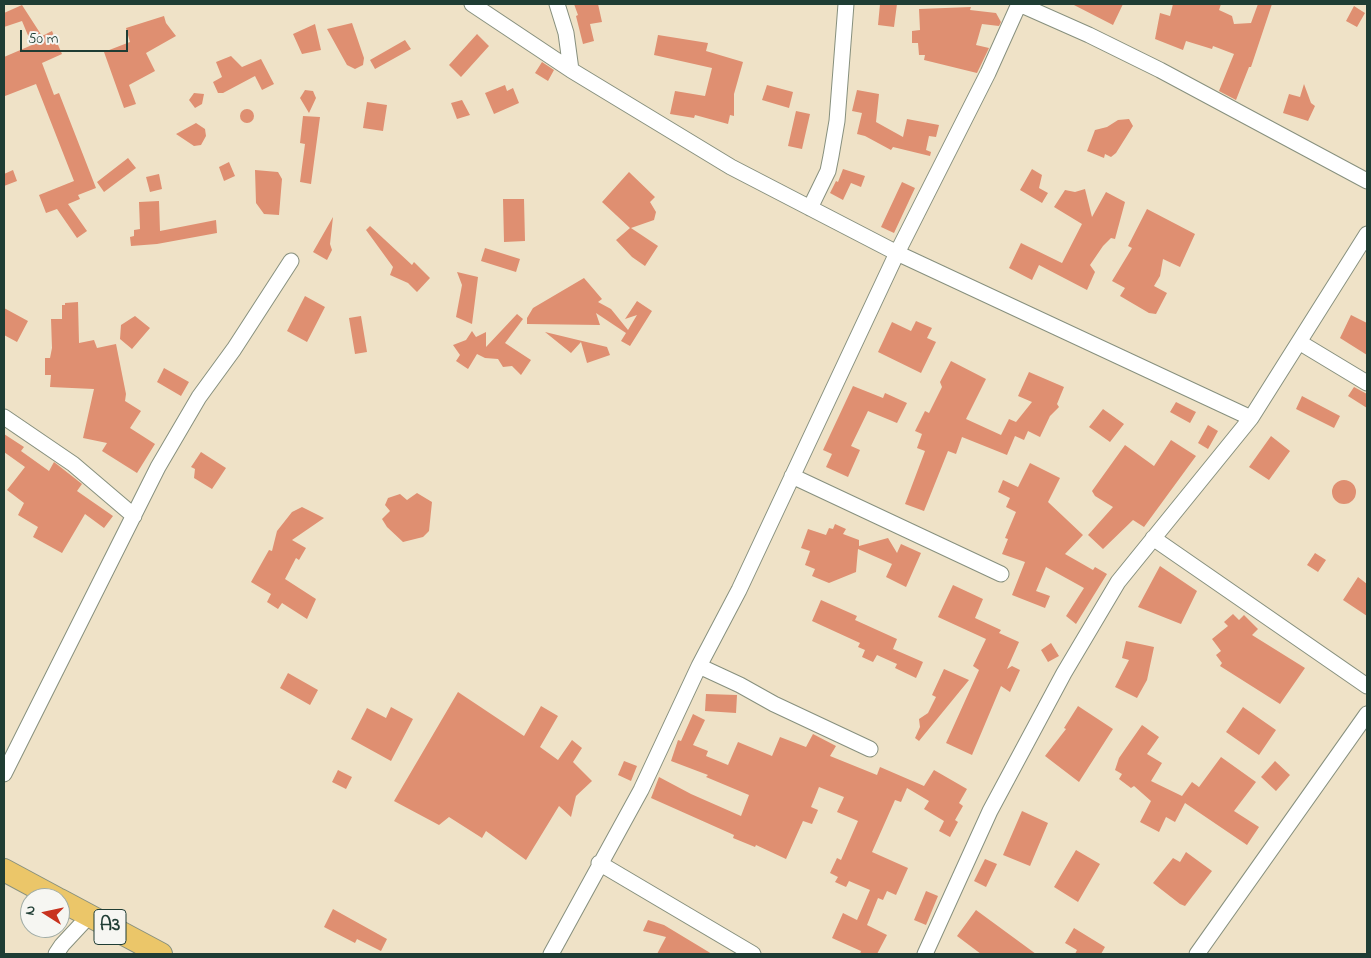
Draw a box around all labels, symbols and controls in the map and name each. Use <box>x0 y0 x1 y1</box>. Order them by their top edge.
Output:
scale bar <box>22 20 130 52</box>
text: 50 m <box>28 28 58 50</box>
north arrow <box>20 888 70 938</box>
text: N <box>20 904 42 917</box>
road number: A3 <box>94 910 126 944</box>

